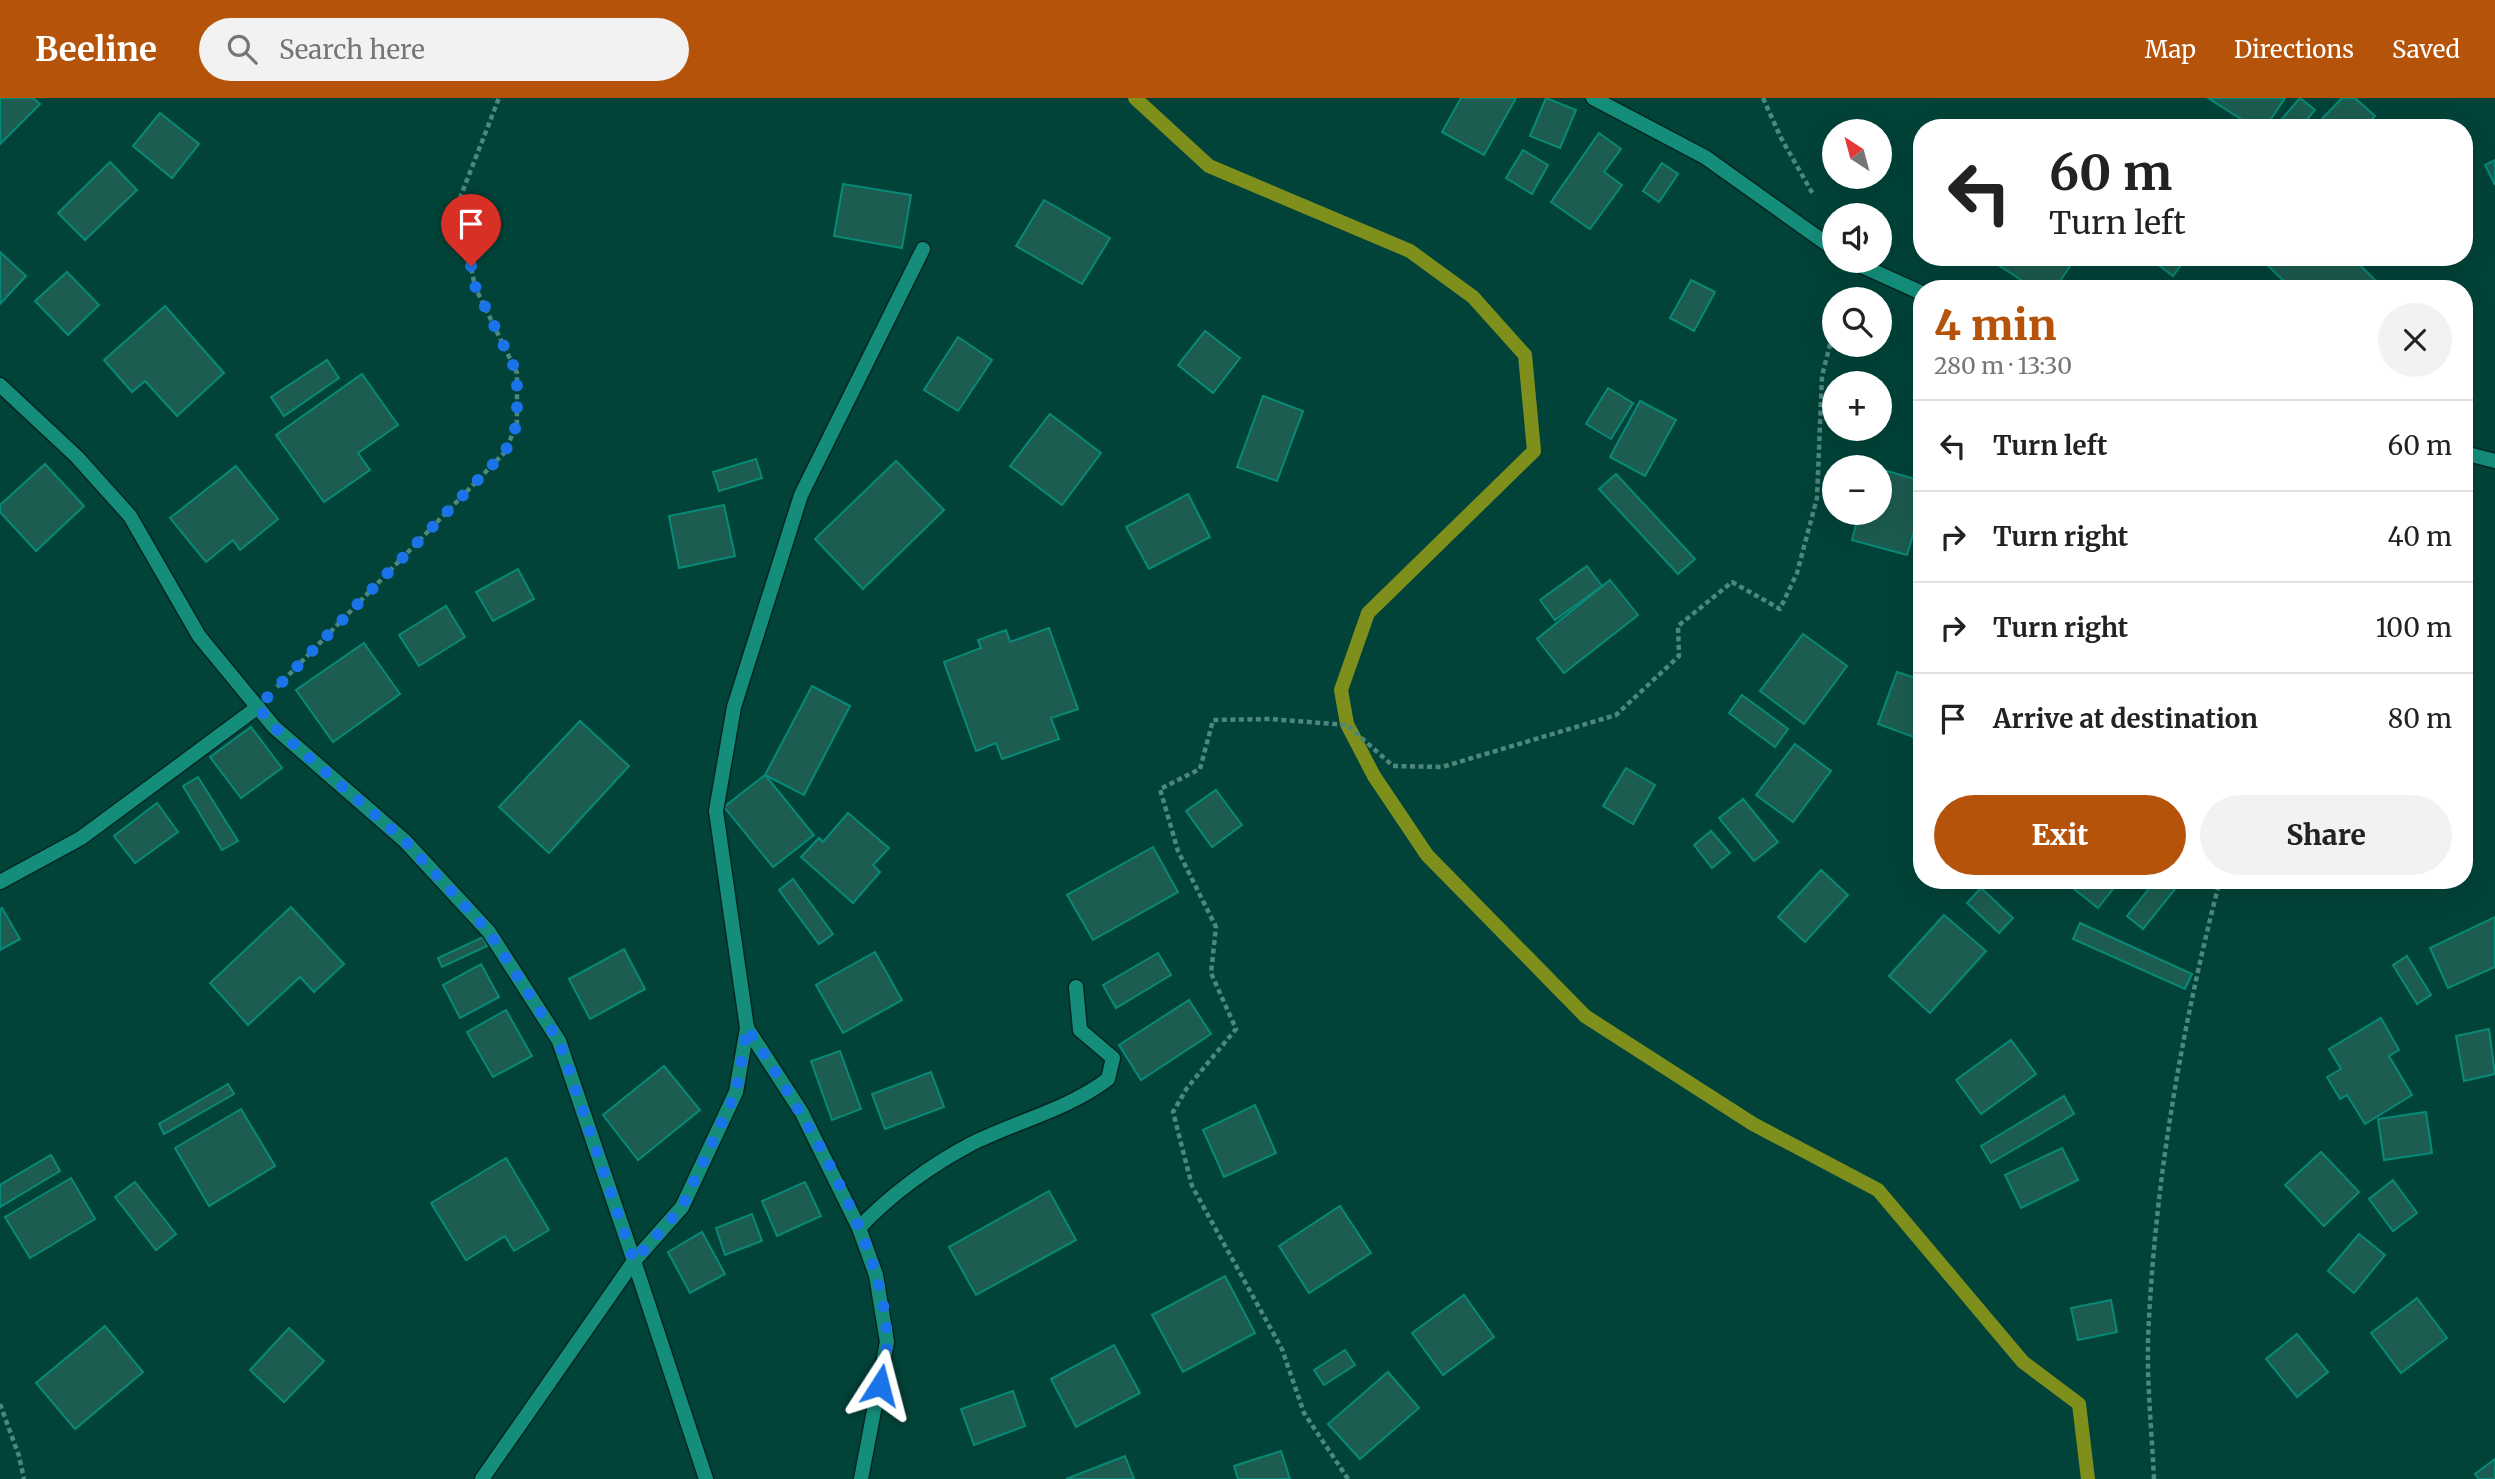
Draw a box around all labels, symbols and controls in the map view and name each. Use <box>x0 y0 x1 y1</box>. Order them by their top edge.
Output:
search box <box>199 18 689 81</box>
text: Beeline <box>35 29 157 70</box>
icon: search <box>223 30 261 68</box>
text: Search here <box>279 33 425 66</box>
text: Map <box>2145 34 2196 65</box>
text: Directions <box>2234 34 2354 65</box>
text: Saved <box>2392 34 2460 65</box>
north arrow <box>1822 119 1892 189</box>
map controls <box>1822 119 1892 525</box>
text: 60 m <box>2049 142 2172 203</box>
icon: left <box>1934 147 2025 238</box>
pin <box>441 194 501 266</box>
button: sound <box>1822 203 1892 273</box>
text: Turn left <box>2049 203 2186 243</box>
icon: arrive <box>452 205 490 243</box>
button: search <box>1822 287 1892 357</box>
text: 4 min <box>1934 299 2056 351</box>
button: close <box>2378 303 2452 377</box>
text: 280 m · 13:30 <box>1934 351 2072 380</box>
button: + <box>1822 371 1892 441</box>
icon: left <box>1934 427 1972 465</box>
text: Turn left <box>1993 429 2107 462</box>
text: 60 m <box>2388 429 2452 462</box>
button: − <box>1822 455 1892 525</box>
icon: right <box>1934 518 1972 556</box>
text: Turn right <box>1993 520 2128 553</box>
text: 40 m <box>2388 520 2452 553</box>
icon: right <box>1934 609 1972 647</box>
text: Turn right <box>1993 611 2128 644</box>
text: 100 m <box>2376 611 2452 644</box>
icon: arrive <box>1934 700 1972 738</box>
text: Arrive at destination <box>1993 702 2258 735</box>
text: 80 m <box>2388 702 2452 735</box>
button: Exit <box>1934 795 2186 875</box>
button: Share <box>2200 795 2452 875</box>
position arrow <box>843 1348 917 1422</box>

